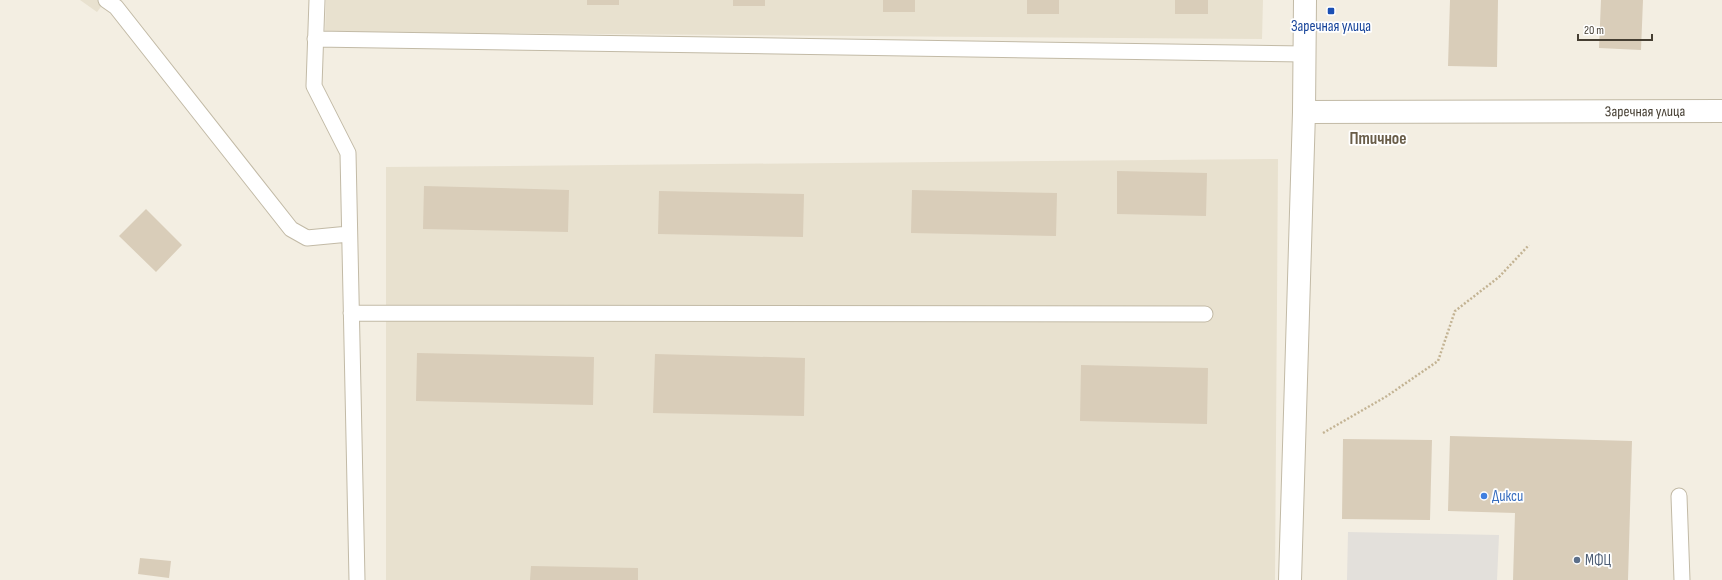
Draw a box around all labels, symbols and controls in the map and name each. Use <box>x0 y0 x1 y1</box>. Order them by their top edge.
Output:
marker: Заречная улица <box>1326 6 1336 16</box>
scale bar <box>1578 16 1652 42</box>
place label: Заречная улица <box>1291 17 1371 36</box>
text: 20 m <box>1584 23 1604 38</box>
street label: Заречная улица <box>1605 102 1685 121</box>
district label: Птичное <box>1349 129 1407 149</box>
place label: Дикси <box>1492 487 1523 506</box>
marker: Дикси <box>1479 491 1489 501</box>
place label: МФЦ <box>1585 551 1611 570</box>
marker: МФЦ <box>1572 555 1582 565</box>

